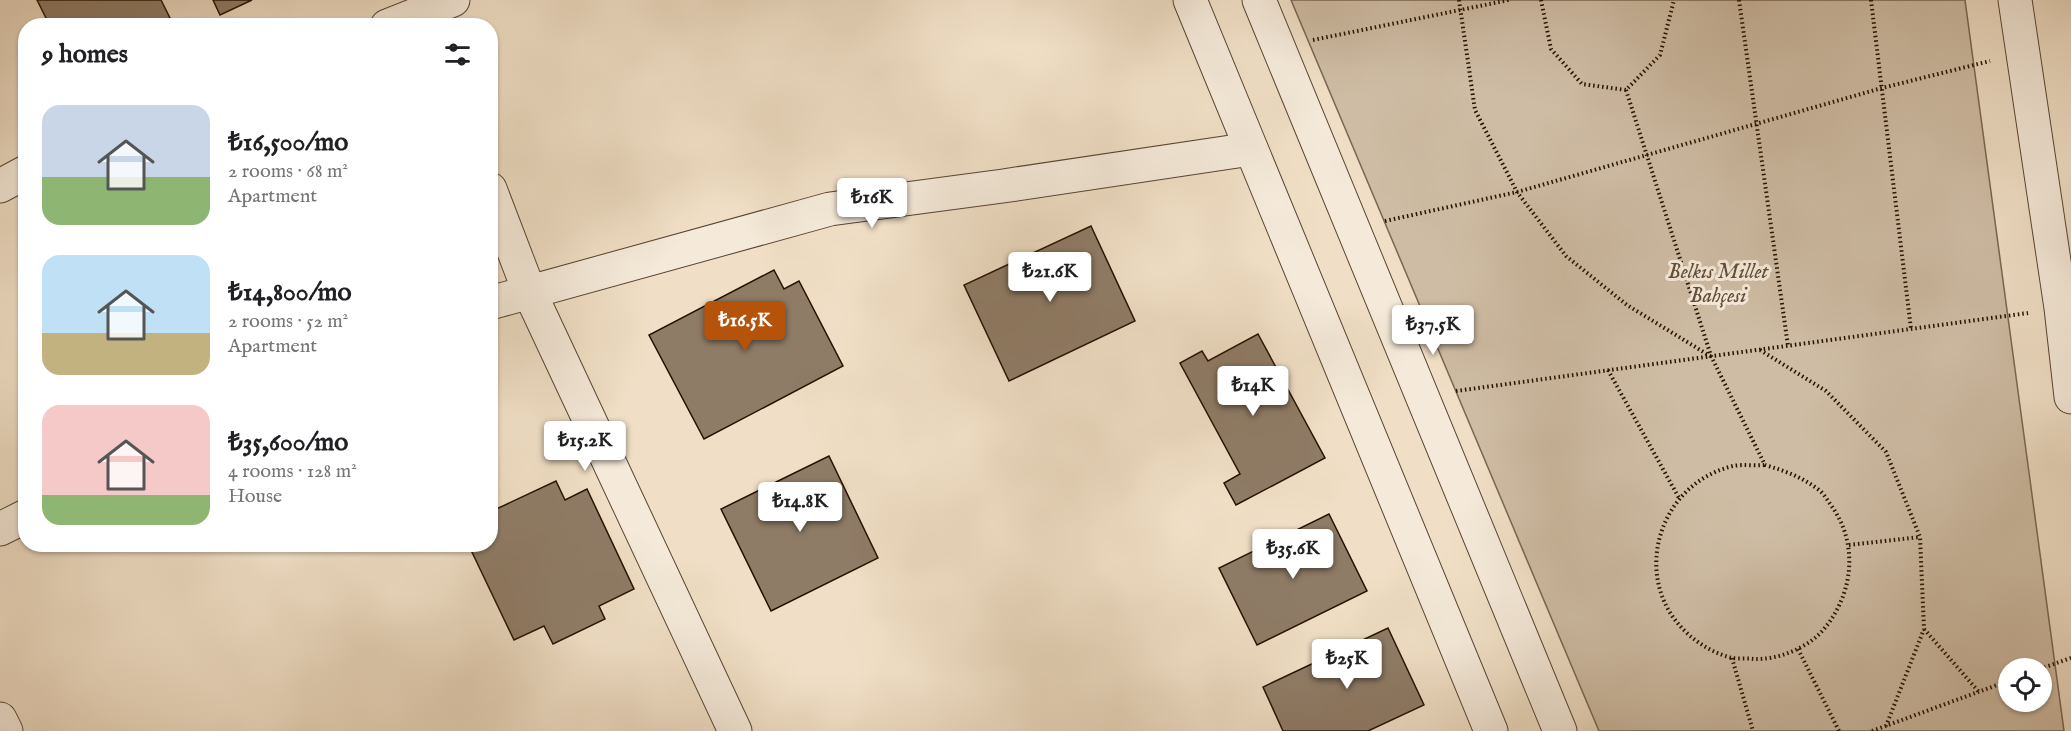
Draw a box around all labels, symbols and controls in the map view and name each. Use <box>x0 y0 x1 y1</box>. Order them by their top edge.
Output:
text: 9 homes <box>42 38 128 71</box>
icon: filters <box>441 38 474 71</box>
text: ₺16,500/mo <box>228 126 348 159</box>
icon: home <box>90 129 162 201</box>
text: 2 rooms · 68 m² <box>228 159 348 184</box>
pin: ₺16K <box>836 178 908 229</box>
text: Apartment <box>228 184 317 209</box>
text: ₺16K <box>851 185 893 210</box>
pin: ₺21.6K <box>1001 252 1099 303</box>
text: ₺21.6K <box>1022 259 1078 284</box>
park label: Belkıs Millet Bahçesi <box>1668 259 1769 310</box>
text: ₺14,800/mo <box>228 276 352 309</box>
icon: home <box>90 279 162 351</box>
pin: ₺16.5K <box>696 301 794 352</box>
pin: ₺37.5K <box>1384 305 1482 356</box>
text: ₺16.5K <box>718 308 772 333</box>
text: 2 rooms · 52 m² <box>228 309 348 334</box>
text: ₺37.5K <box>1406 312 1460 337</box>
text: Apartment <box>228 334 317 359</box>
pin: ₺14K <box>1217 366 1289 417</box>
text: ₺14K <box>1231 373 1275 398</box>
pin: ₺15.2K <box>536 421 634 472</box>
text: ₺35,600/mo <box>228 426 348 459</box>
text: ₺15.2K <box>558 428 612 453</box>
icon: home <box>90 429 162 501</box>
text: 4 rooms · 128 m² <box>228 459 357 484</box>
pin: ₺14.8K <box>751 482 849 533</box>
text: House <box>228 484 282 509</box>
text: ₺14.8K <box>772 489 828 514</box>
pin: ₺35.6K <box>1244 529 1342 580</box>
text: ₺35.6K <box>1266 536 1320 561</box>
pin: ₺25K <box>1311 639 1383 690</box>
text: ₺25K <box>1326 646 1368 671</box>
map controls <box>1998 658 2052 712</box>
button: locate <box>1998 658 2052 712</box>

